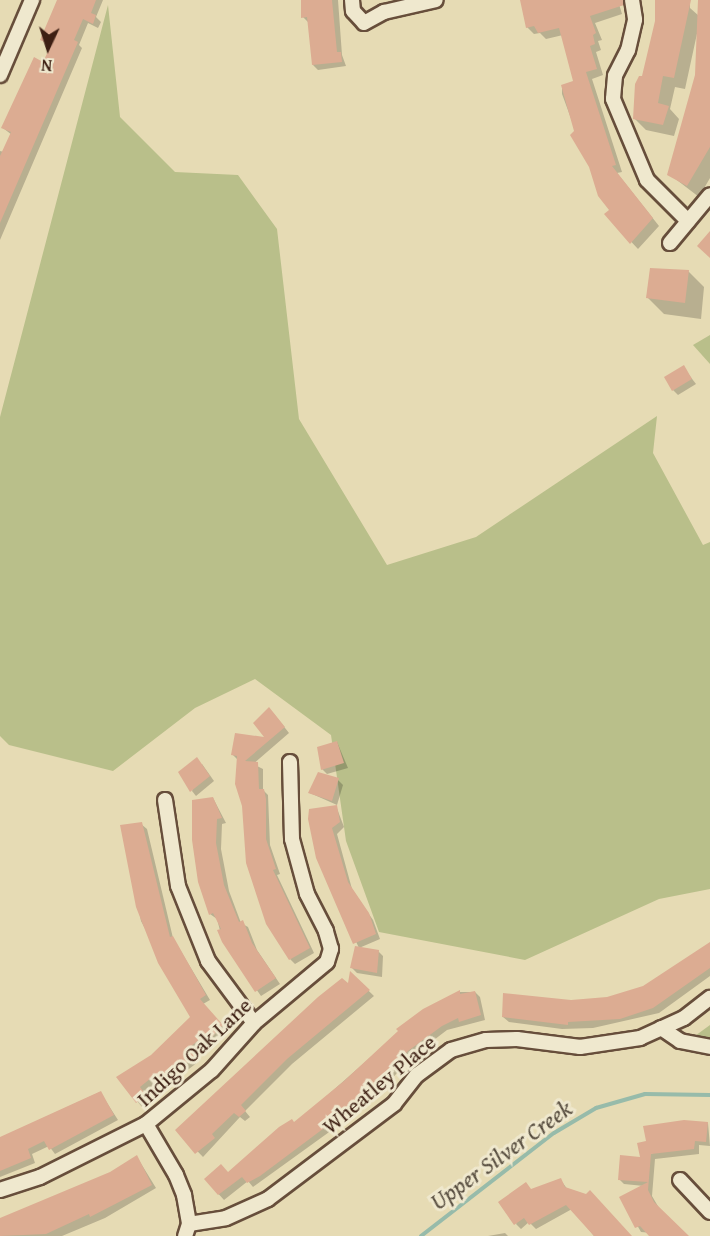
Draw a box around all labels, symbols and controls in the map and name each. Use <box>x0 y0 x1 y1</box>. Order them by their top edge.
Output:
north arrow <box>18 18 78 78</box>
text: N <box>41 54 53 78</box>
street label: Indigo Oak Lane <box>131 992 257 1112</box>
street label: Wheatley Place <box>317 1029 441 1139</box>
water label: Upper Silver Creek <box>424 1094 578 1216</box>

